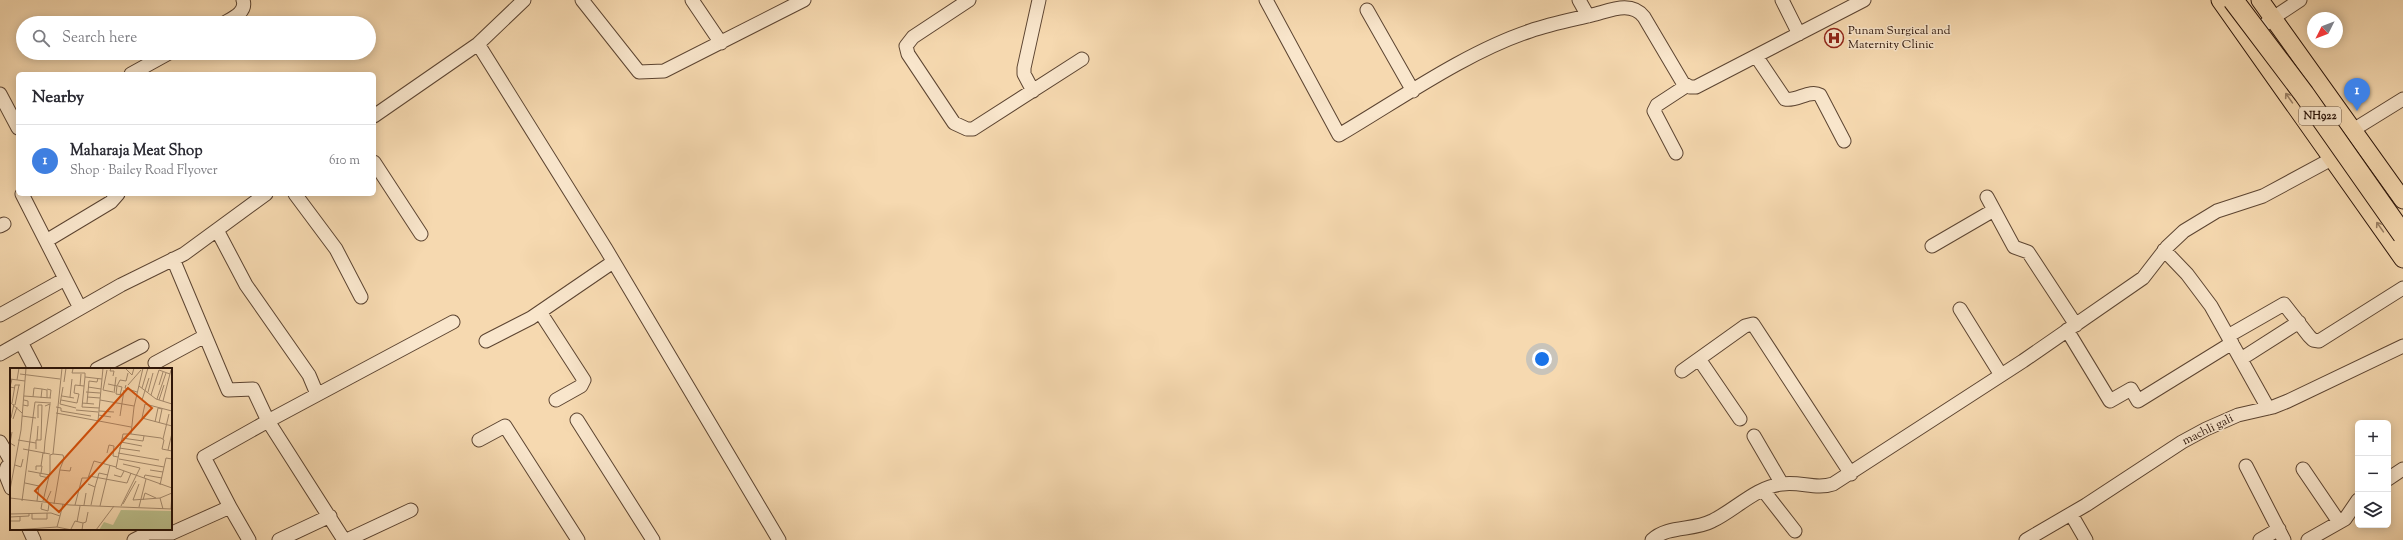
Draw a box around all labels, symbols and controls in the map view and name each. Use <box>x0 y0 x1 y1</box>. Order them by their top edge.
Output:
north arrow <box>2307 12 2343 48</box>
search box <box>16 16 376 60</box>
place label: Punam Surgical and Maternity Clinic <box>1848 22 1951 54</box>
icon: search <box>30 27 52 49</box>
hospital icon: Punam Surgical and Maternity Clinic <box>1823 27 1845 49</box>
text: Search here <box>62 28 137 49</box>
pin: 1 <box>2344 78 2370 111</box>
text: Nearby <box>32 86 84 110</box>
one-way arrow <box>2285 93 2293 104</box>
road number: NH922 <box>2299 107 2341 125</box>
text: Maharaja Meat Shop <box>70 141 202 162</box>
text: 1 <box>43 152 47 170</box>
text: 610 m <box>329 152 360 170</box>
text: Shop · Bailey Road Flyover <box>70 162 218 180</box>
one-way arrow <box>2376 222 2384 233</box>
your location <box>1532 349 1552 369</box>
inset map <box>10 368 172 530</box>
street label: machli gali <box>2179 410 2237 450</box>
map controls <box>2355 420 2391 528</box>
button: + <box>2355 420 2391 456</box>
button: − <box>2355 456 2391 492</box>
button: layers <box>2355 492 2391 528</box>

